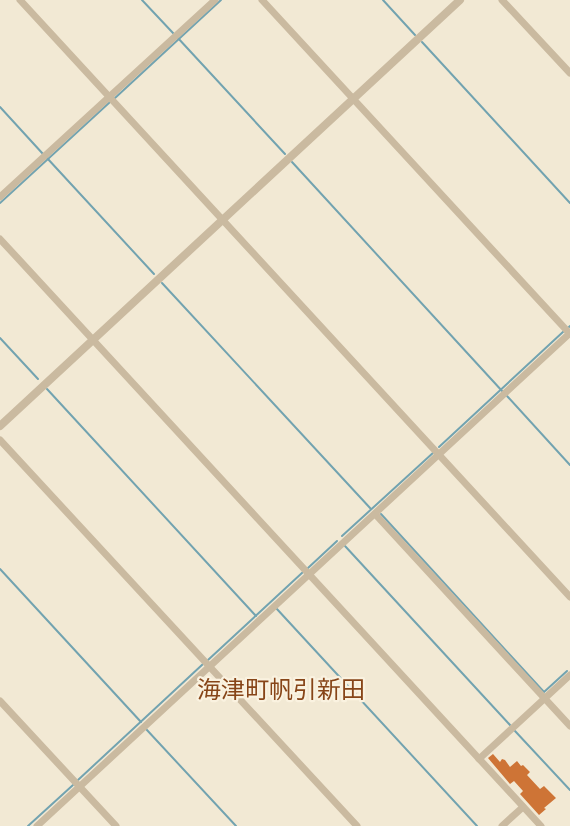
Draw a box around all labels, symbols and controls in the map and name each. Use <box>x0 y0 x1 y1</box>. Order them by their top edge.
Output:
district label: 海津町帆引新田 <box>197 674 365 704</box>

